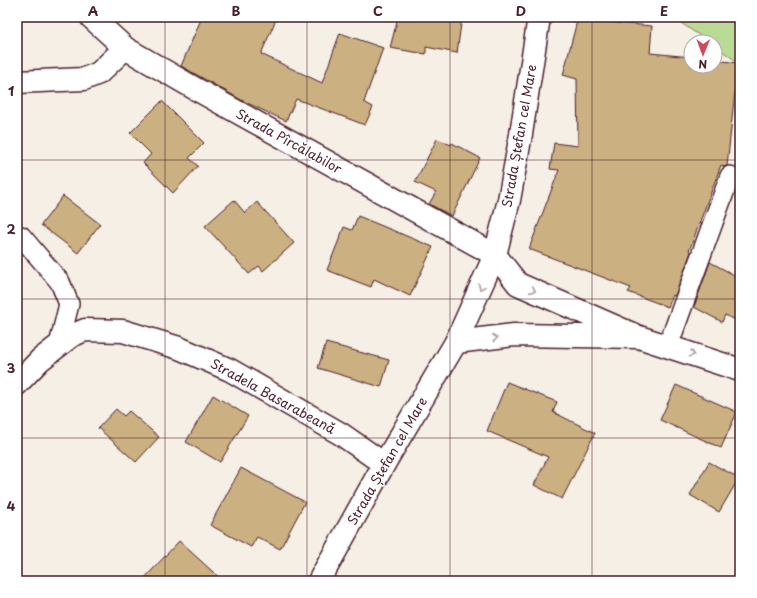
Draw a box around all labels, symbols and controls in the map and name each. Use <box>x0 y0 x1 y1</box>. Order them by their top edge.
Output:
text: A <box>88 1 98 20</box>
text: B <box>232 1 241 20</box>
text: C <box>373 1 383 20</box>
text: D <box>516 1 526 20</box>
text: E <box>660 1 668 20</box>
north arrow <box>683 34 723 74</box>
text: N <box>698 56 707 73</box>
street label: Strada Ștefan cel Mare <box>497 63 540 209</box>
text: 1 <box>8 81 14 100</box>
street label: Strada Pîrcălabilor <box>233 104 346 178</box>
text: 2 <box>6 219 16 238</box>
one-way arrow <box>477 283 485 290</box>
one-way arrow <box>528 285 536 293</box>
one-way arrow <box>492 333 498 342</box>
one-way arrow <box>689 349 696 358</box>
street label: Stradela Basarabeană <box>207 353 340 438</box>
text: 3 <box>7 358 16 377</box>
street label: Strada Ștefan cel Mare <box>342 393 431 528</box>
text: 4 <box>7 496 16 515</box>

